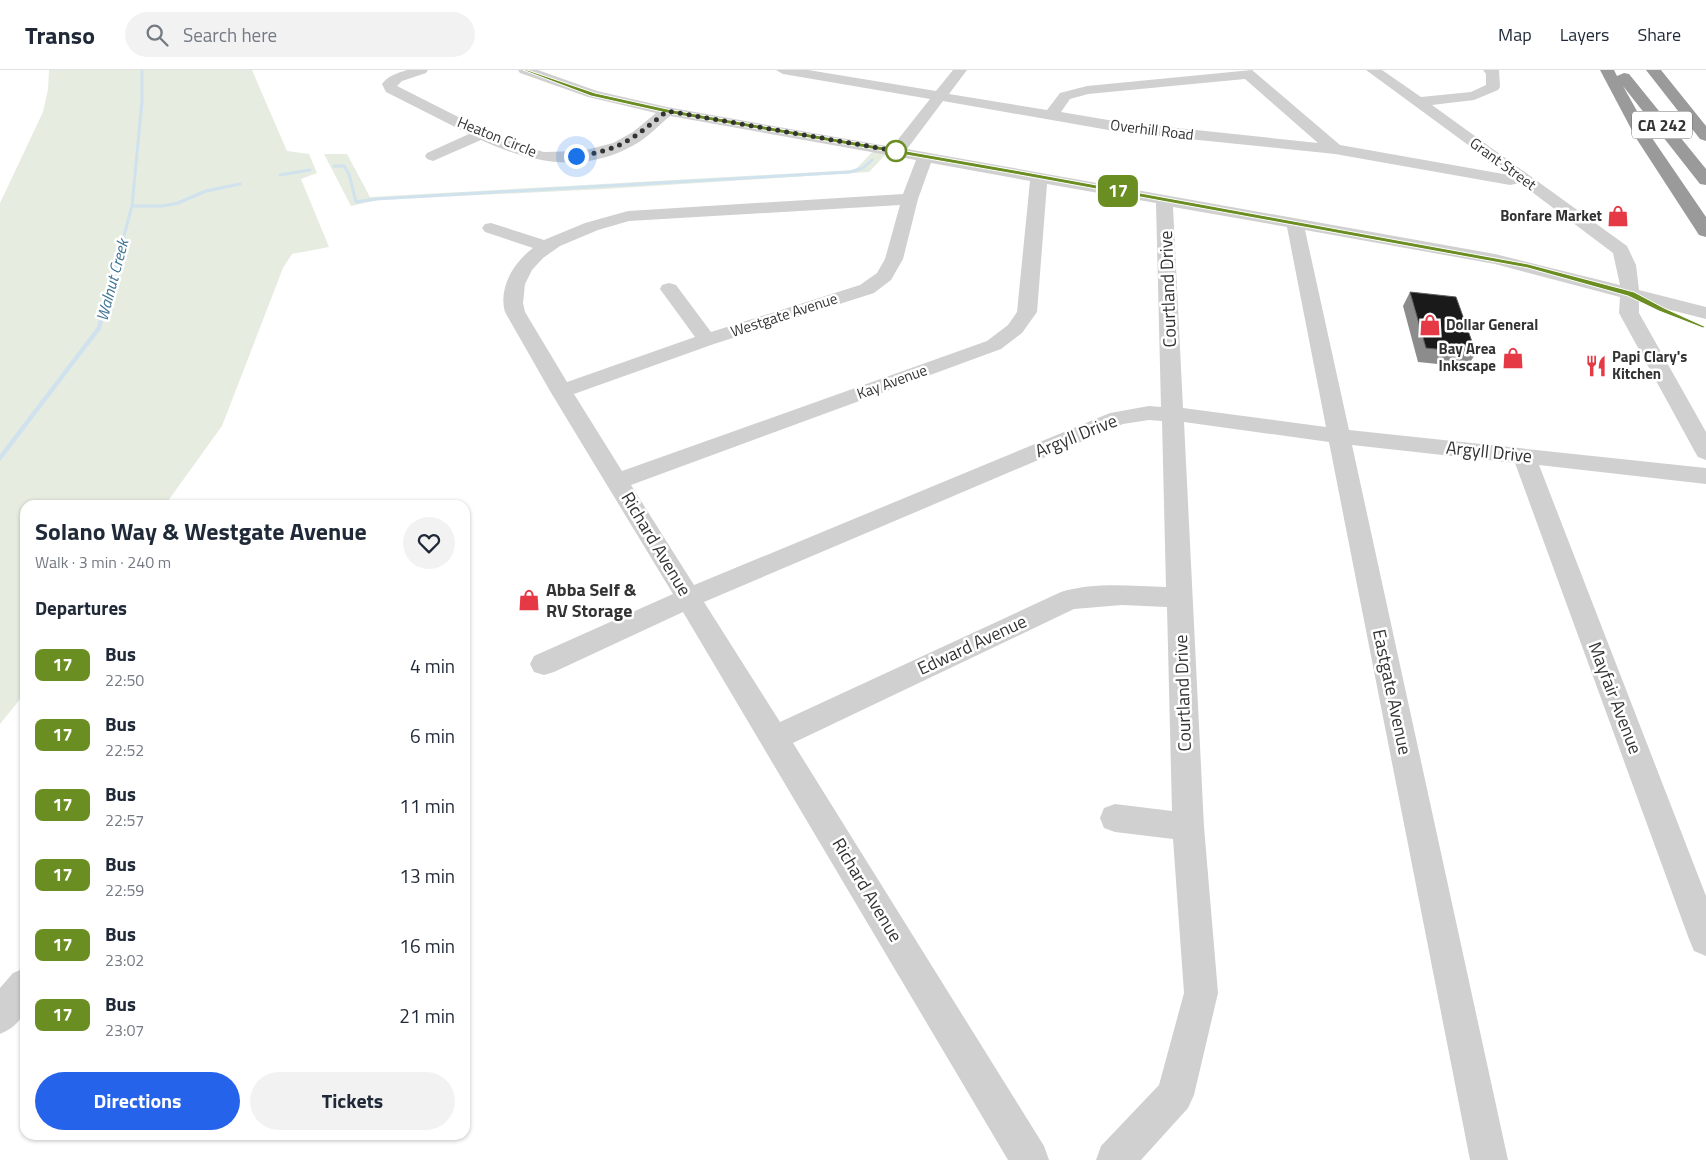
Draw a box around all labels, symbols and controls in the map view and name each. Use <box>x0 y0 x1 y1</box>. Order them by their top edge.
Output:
search box <box>125 12 475 57</box>
text: Transo <box>25 17 95 53</box>
text: Search here <box>183 20 277 49</box>
icon: search <box>143 21 171 49</box>
text: Map <box>1498 21 1532 48</box>
text: Layers <box>1560 21 1609 48</box>
text: Share <box>1637 21 1681 48</box>
street label: Heaton Circle <box>454 110 540 163</box>
road number: CA 242 <box>1632 112 1692 138</box>
street label: Overhill Road <box>1109 113 1195 146</box>
street label: Grant Street <box>1465 132 1542 196</box>
unlabelled marker <box>885 140 907 162</box>
your location <box>564 144 589 169</box>
line badge: 17 <box>1096 175 1140 207</box>
text: 17 <box>1108 177 1128 204</box>
shop icon: Bonfare Market <box>1605 203 1631 229</box>
place label: Bonfare Market <box>1500 204 1603 227</box>
street label: Courtland Drive <box>1152 230 1183 348</box>
water label: Walnut Creek <box>90 235 135 324</box>
street label: Westgate Avenue <box>727 286 840 343</box>
shop icon: Dollar General <box>1417 312 1443 338</box>
place label: Dollar General <box>1446 313 1538 336</box>
place label: Bay Area Inkscape <box>1438 337 1496 377</box>
shop icon: Bay Area Inkscape <box>1500 345 1526 371</box>
place label: Papi Clary's Kitchen <box>1612 345 1687 385</box>
restaurant icon: Papi Clary's Kitchen <box>1583 353 1609 379</box>
street label: Kay Avenue <box>853 358 930 405</box>
street label: Argyll Drive <box>1031 407 1121 464</box>
street label: Argyll Drive <box>1445 434 1533 469</box>
street label: Richard Avenue <box>615 486 698 601</box>
text: Solano Way & Westgate Avenue <box>35 513 367 549</box>
button: heart <box>403 517 455 569</box>
text: Walk · 3 min · 240 m <box>35 550 171 574</box>
place label: Abba Self & RV Storage <box>546 576 637 624</box>
shop icon: Abba Self & RV Storage <box>516 587 542 613</box>
text: Departures <box>35 593 127 622</box>
street label: Edward Avenue <box>913 607 1031 682</box>
street label: Eastgate Avenue <box>1366 627 1419 757</box>
street label: Courtland Drive <box>1167 634 1198 752</box>
street label: Mayfair Avenue <box>1582 638 1649 758</box>
text: Bus <box>105 639 136 668</box>
text: 17 <box>52 651 73 678</box>
text: 4 min <box>410 651 455 680</box>
text: 22:50 <box>105 668 144 692</box>
text: Bus <box>105 709 136 738</box>
text: 17 <box>52 721 73 748</box>
text: 6 min <box>410 721 455 750</box>
text: 22:52 <box>105 738 144 762</box>
text: Bus <box>105 779 136 808</box>
text: 17 <box>52 791 73 818</box>
text: 11 min <box>399 791 455 820</box>
text: 22:57 <box>105 808 144 832</box>
street label: Richard Avenue <box>826 832 909 947</box>
text: Bus <box>105 849 136 878</box>
text: 17 <box>52 861 73 888</box>
text: 13 min <box>399 861 455 890</box>
text: 22:59 <box>105 878 144 902</box>
text: Bus <box>105 919 136 948</box>
text: 17 <box>52 931 73 958</box>
text: 16 min <box>399 931 455 960</box>
text: 23:02 <box>105 948 144 972</box>
text: Bus <box>105 989 136 1018</box>
text: 17 <box>52 1001 73 1028</box>
text: 21 min <box>399 1001 455 1030</box>
text: 23:07 <box>105 1018 144 1042</box>
button: Directions <box>35 1072 240 1130</box>
button: Tickets <box>250 1072 455 1130</box>

